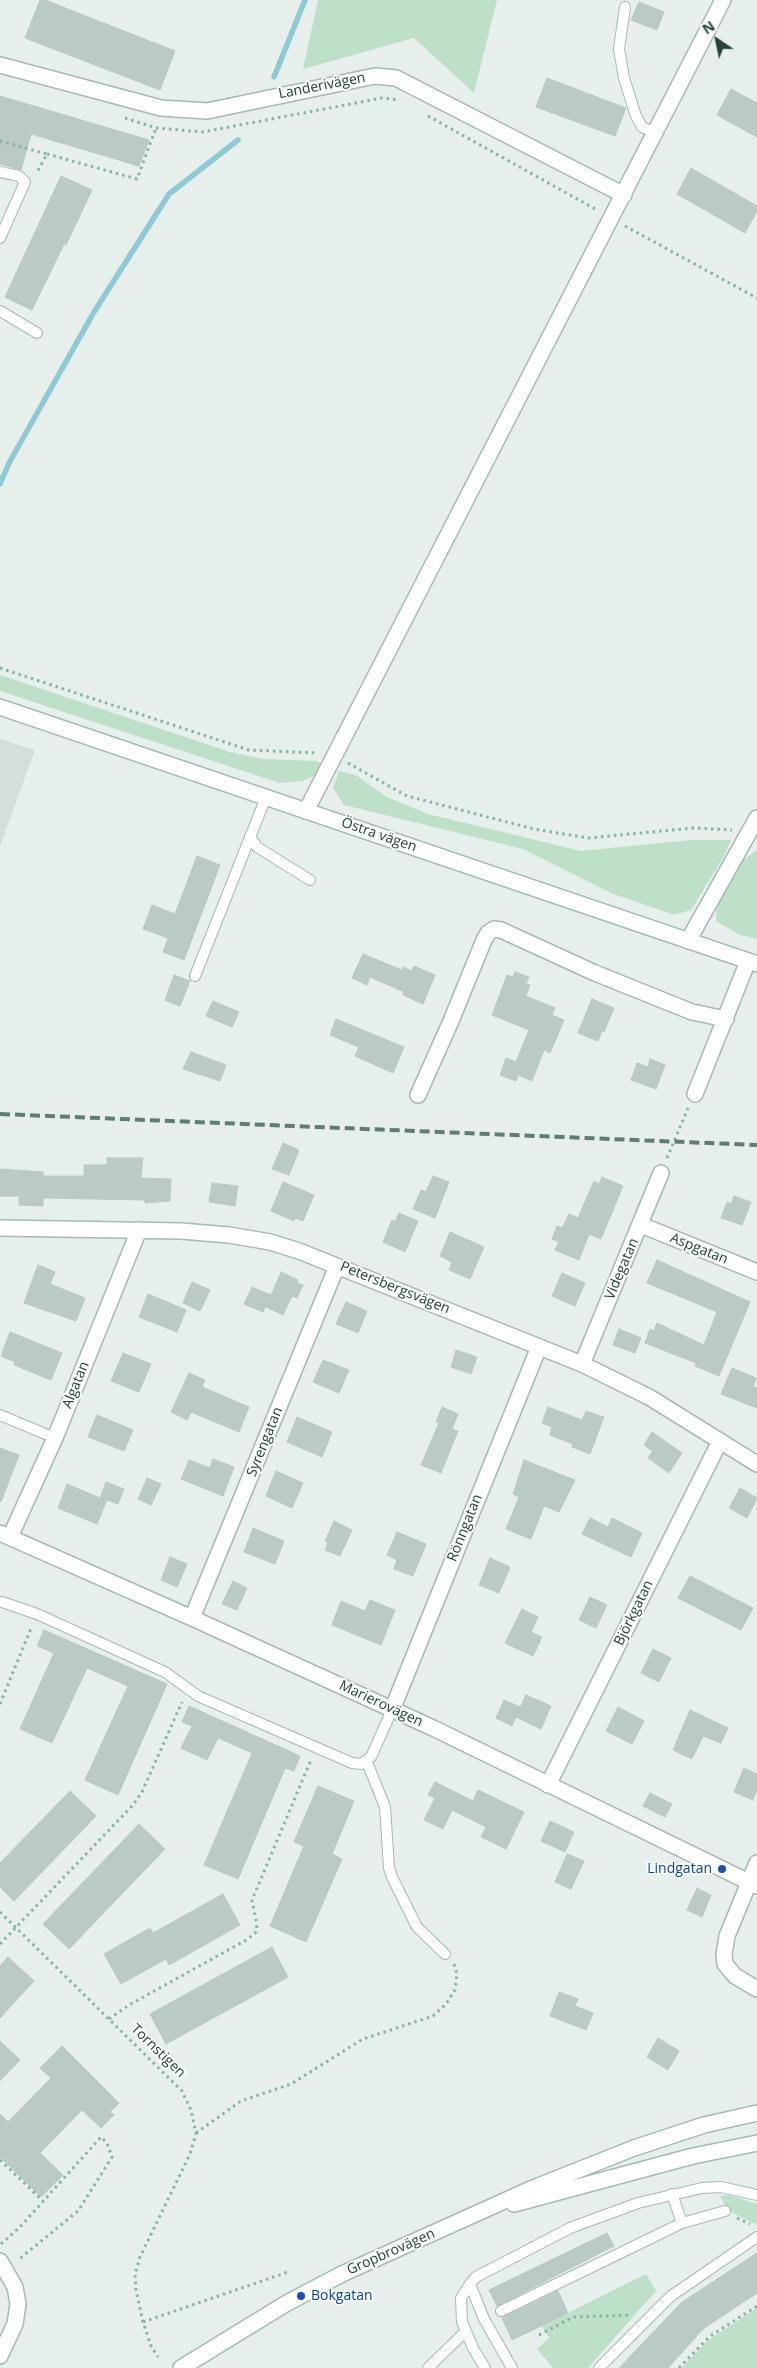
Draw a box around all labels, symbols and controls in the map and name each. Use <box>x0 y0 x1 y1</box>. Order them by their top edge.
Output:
north arrow <box>692 15 742 65</box>
text: N <box>698 16 718 38</box>
street label: Landerivägen <box>277 69 367 103</box>
street label: Östra vägen <box>339 814 419 856</box>
street label: Aspgatan <box>668 1230 730 1268</box>
street label: Videgatan <box>602 1236 642 1302</box>
street label: Petersbergsvägen <box>338 1258 452 1318</box>
street label: Algatan <box>59 1359 93 1411</box>
street label: Syrengatan <box>243 1405 287 1479</box>
street label: Rönngatan <box>444 1492 486 1564</box>
street label: Björkgatan <box>611 1577 657 1649</box>
street label: Marierovägen <box>336 1677 426 1731</box>
place label: Lindgatan <box>647 1861 712 1877</box>
marker: Lindgatan <box>716 1863 728 1875</box>
street label: Tornstigen <box>127 2021 189 2081</box>
street label: Gropbrovägen <box>344 2225 438 2279</box>
place label: Bokgatan <box>311 2288 373 2304</box>
marker: Bokgatan <box>295 2290 307 2302</box>

